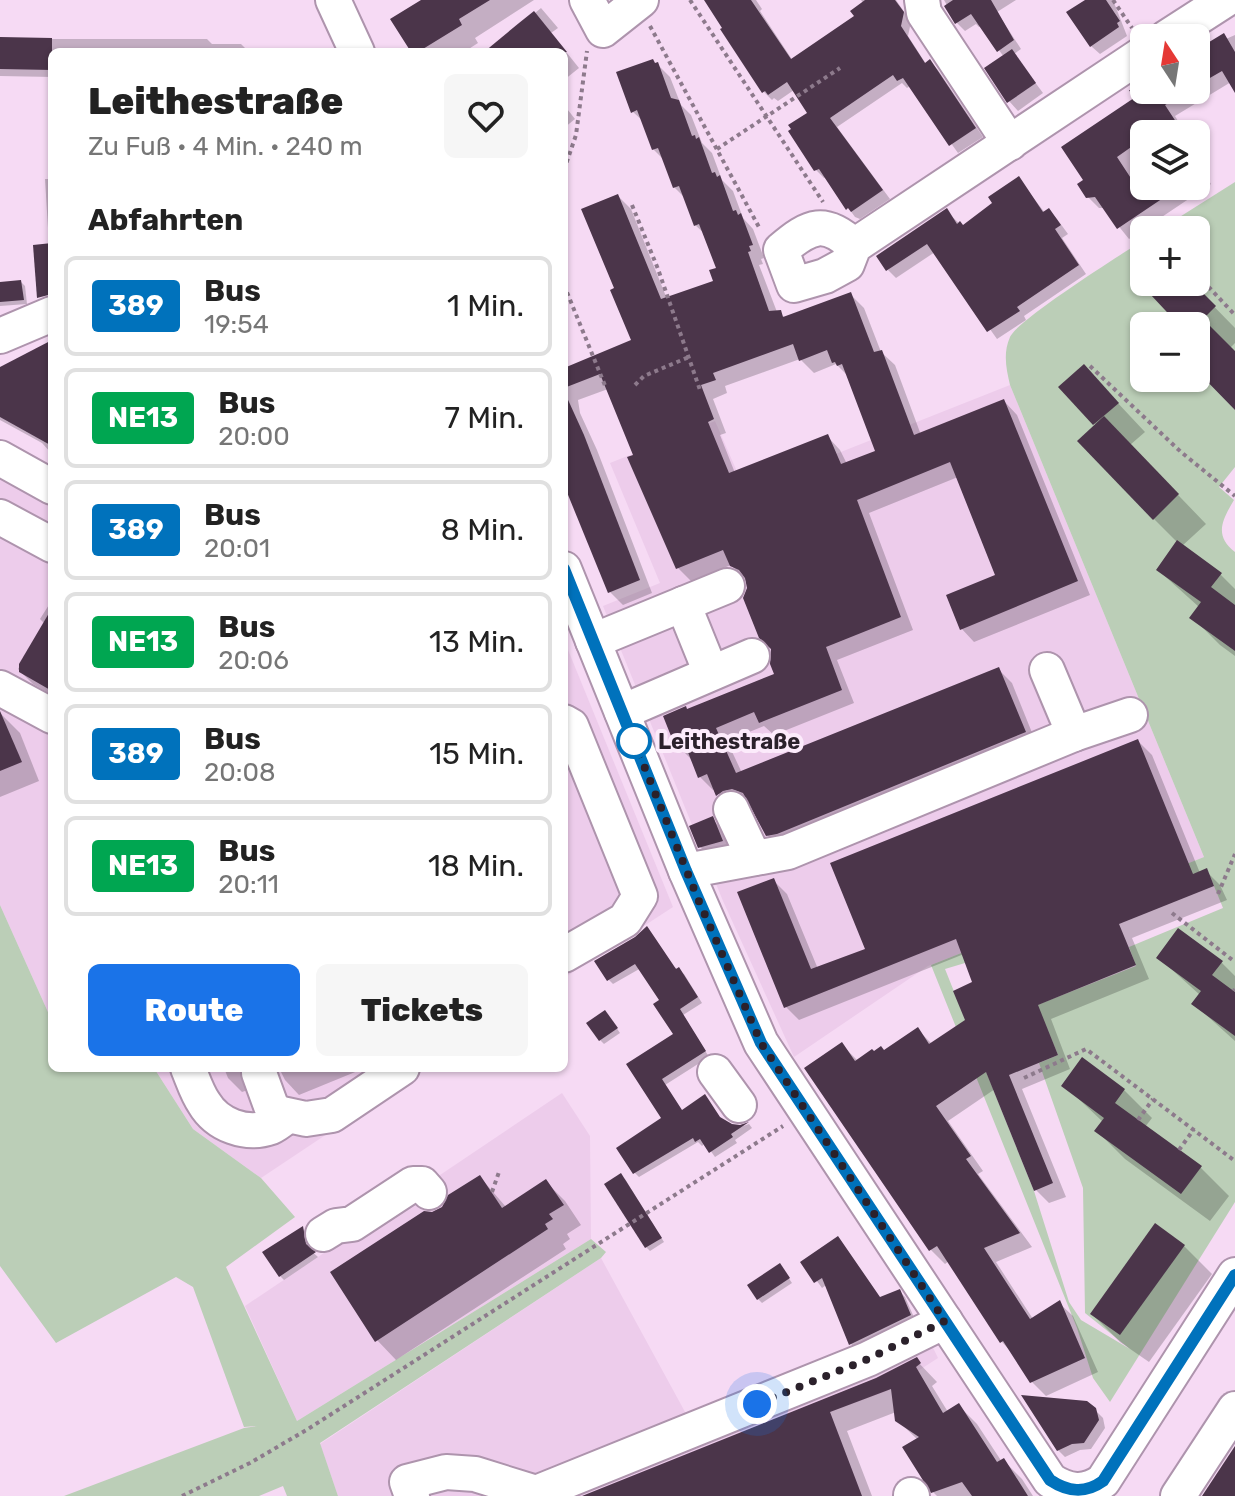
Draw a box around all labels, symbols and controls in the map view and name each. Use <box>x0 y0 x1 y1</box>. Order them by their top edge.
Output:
north arrow <box>1130 24 1210 104</box>
map controls <box>1130 24 1210 392</box>
button: heart <box>444 74 528 158</box>
text: Leithestraße <box>88 78 343 124</box>
button: layers <box>1130 120 1210 200</box>
text: Zu Fuß · 4 Min. · 240 m <box>88 131 363 162</box>
text: Abfahrten <box>88 202 243 238</box>
button: + <box>1130 216 1210 296</box>
text: Bus <box>204 273 261 309</box>
text: 1 Min. <box>447 288 524 324</box>
text: 389 <box>108 289 164 322</box>
text: 19:54 <box>204 309 269 340</box>
button: − <box>1130 312 1210 392</box>
text: Bus <box>218 385 275 421</box>
text: 7 Min. <box>444 400 524 436</box>
text: NE13 <box>108 401 178 434</box>
text: 20:00 <box>218 421 290 452</box>
text: Bus <box>204 497 261 533</box>
text: 8 Min. <box>441 512 524 548</box>
text: 389 <box>108 513 164 546</box>
text: 20:01 <box>204 533 270 564</box>
text: Bus <box>218 609 275 645</box>
text: 13 Min. <box>429 624 524 660</box>
text: NE13 <box>108 625 178 658</box>
text: 20:06 <box>218 645 289 676</box>
text: Bus <box>204 721 261 757</box>
marker: Leithestraße <box>617 724 651 758</box>
place label: Leithestraße <box>658 728 800 755</box>
text: 15 Min. <box>429 736 524 772</box>
text: 389 <box>108 737 164 770</box>
text: 20:08 <box>204 757 275 788</box>
text: Bus <box>218 833 275 869</box>
text: 18 Min. <box>428 848 524 884</box>
text: NE13 <box>108 849 178 882</box>
text: 20:11 <box>218 869 279 900</box>
button: Route <box>88 964 300 1056</box>
button: Tickets <box>316 964 528 1056</box>
your location <box>737 1384 777 1424</box>

